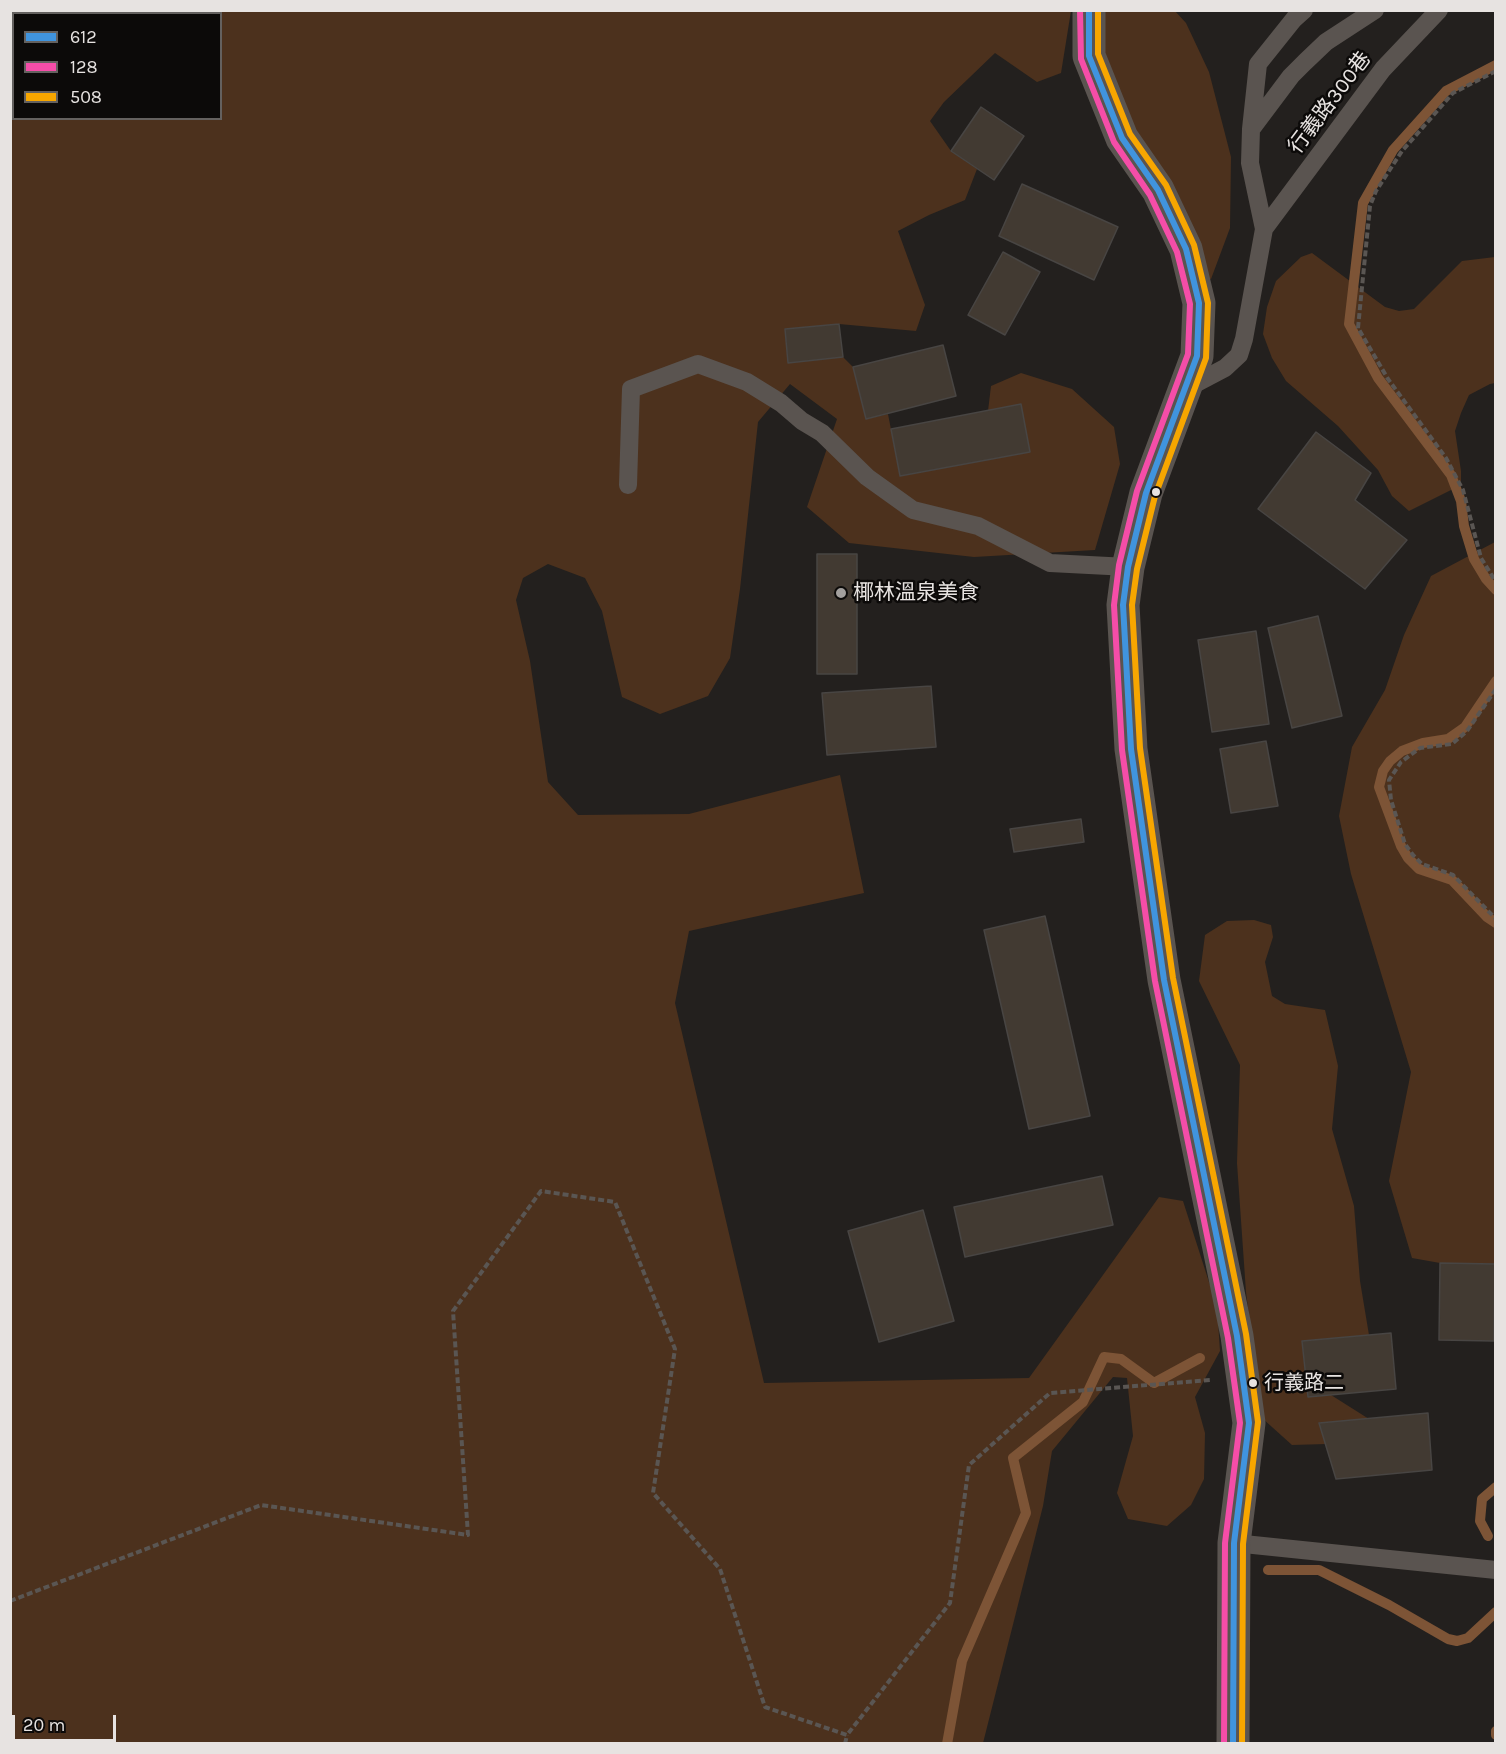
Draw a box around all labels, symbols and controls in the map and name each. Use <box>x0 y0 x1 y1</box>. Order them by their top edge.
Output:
legend <box>12 12 222 120</box>
text: 612 <box>70 26 97 48</box>
street label: 行義路300巷 <box>1283 47 1377 159</box>
text: 128 <box>70 56 97 78</box>
text: 508 <box>70 86 102 108</box>
unlabelled marker <box>1150 486 1162 498</box>
place label: 椰林溫泉美食 <box>853 580 979 606</box>
marker: 椰林溫泉美食 <box>834 586 848 600</box>
place label: 行義路二 <box>1264 1371 1344 1395</box>
marker: 行義路二 <box>1247 1377 1259 1389</box>
scale bar <box>15 1703 118 1741</box>
text: 20 m <box>23 1714 65 1736</box>

